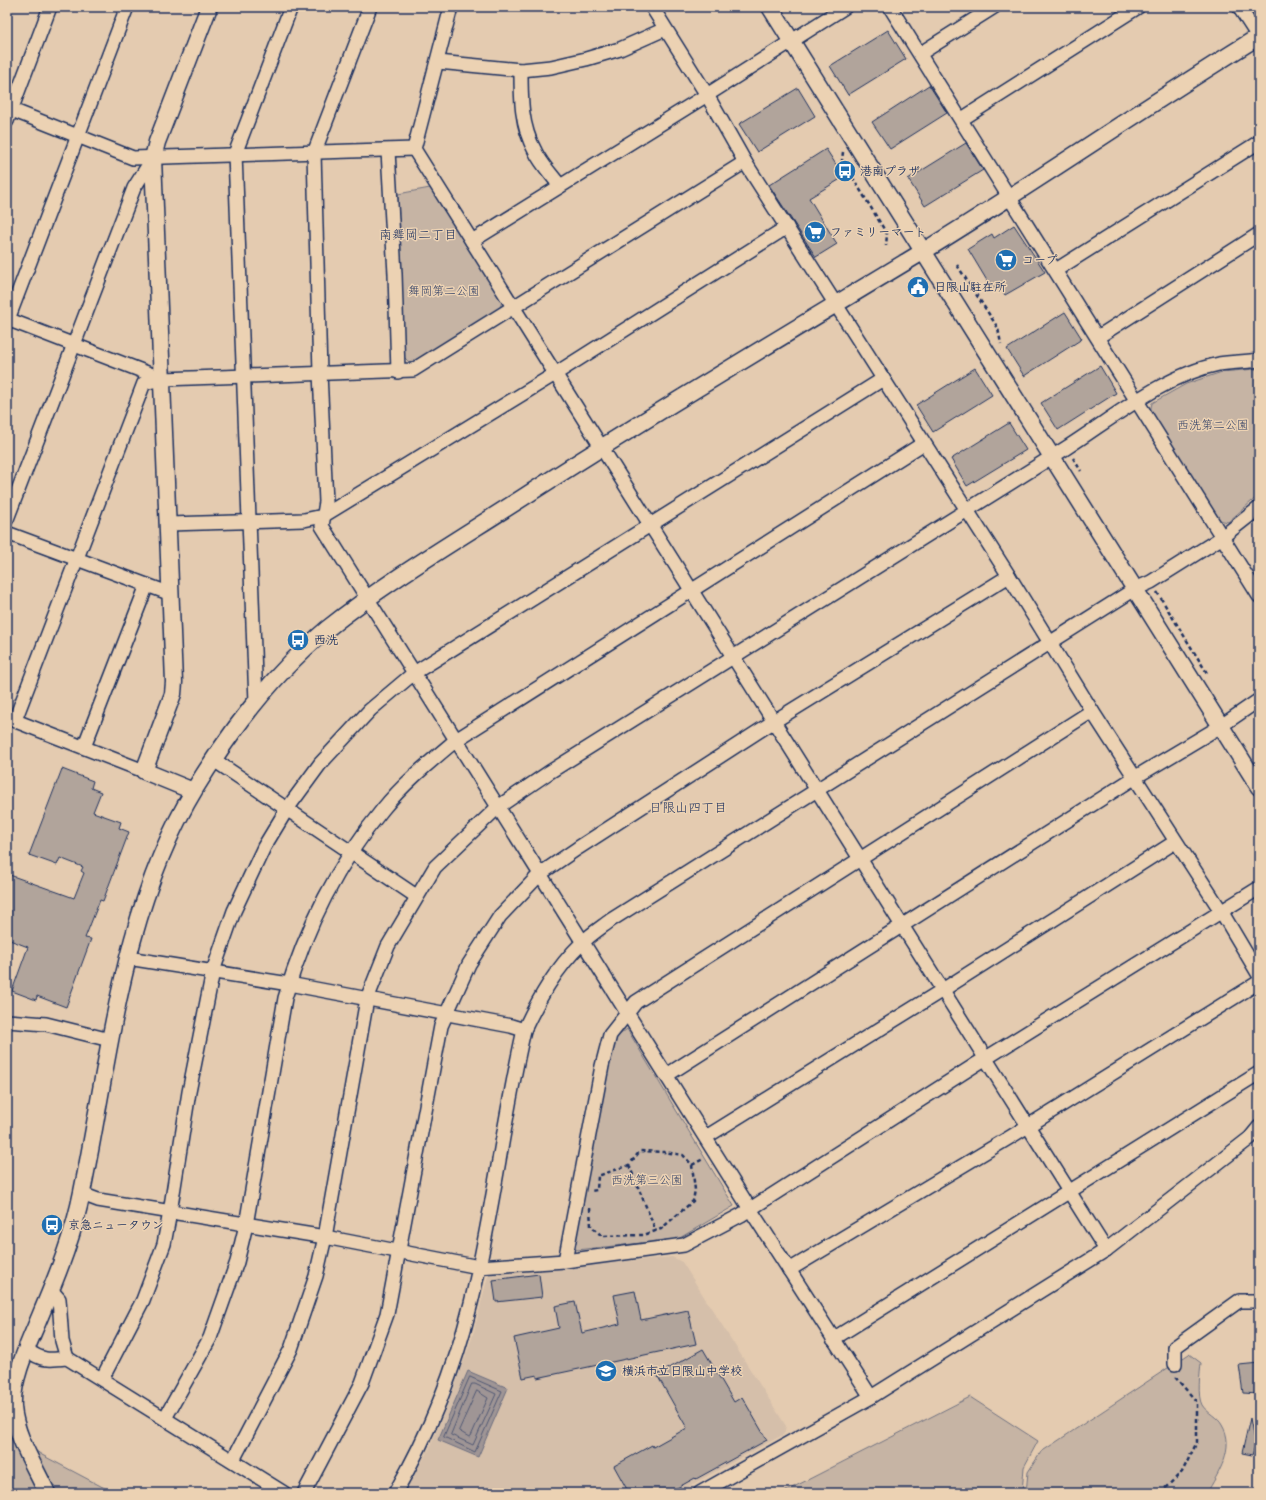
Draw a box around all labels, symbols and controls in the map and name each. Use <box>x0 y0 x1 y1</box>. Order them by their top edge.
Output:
bus stop icon: 港南プラザ <box>832 158 858 184</box>
place label: 港南プラザ <box>860 160 920 182</box>
supermarket icon: ファミリーマート <box>802 219 828 245</box>
place label: ファミリーマート <box>830 221 926 243</box>
district label: 南舞岡二丁目 <box>379 223 457 246</box>
supermarket icon: コープ <box>993 247 1019 273</box>
place label: コープ <box>1022 249 1058 271</box>
public building icon: 日限山駐在所 <box>905 274 931 300</box>
place label: 日限山駐在所 <box>934 276 1007 298</box>
park label: 舞岡第二公園 <box>408 280 480 302</box>
park label: 西洗第二公園 <box>1177 414 1249 436</box>
bus stop icon: 西洗 <box>285 627 311 653</box>
place label: 西洗 <box>314 629 338 651</box>
district label: 日限山四丁目 <box>649 796 727 819</box>
park label: 西洗第三公園 <box>611 1169 683 1191</box>
bus stop icon: 京急ニュータウン <box>39 1212 65 1238</box>
place label: 京急ニュータウン <box>68 1214 164 1236</box>
school or university icon: 横浜市立日限山中学校 <box>593 1358 619 1384</box>
place label: 横浜市立日限山中学校 <box>622 1360 742 1382</box>

